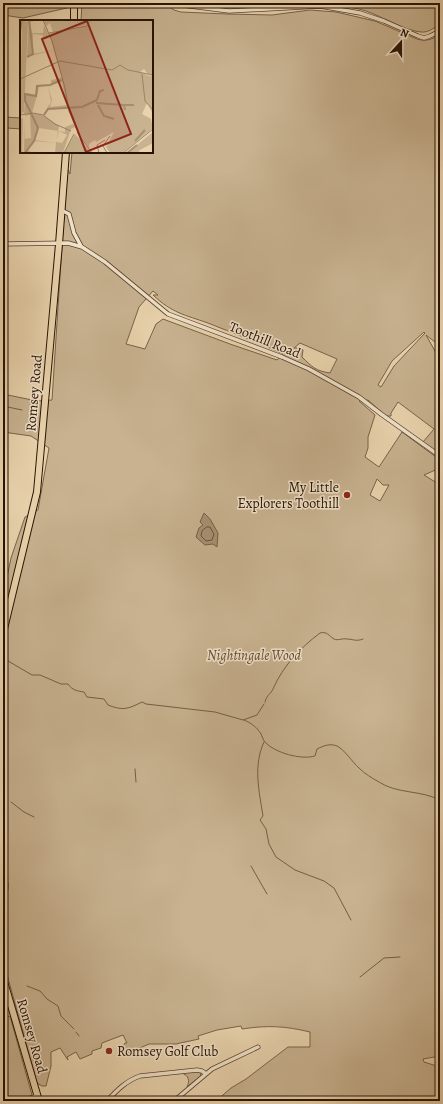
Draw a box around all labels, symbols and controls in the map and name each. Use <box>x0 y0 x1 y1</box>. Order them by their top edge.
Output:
inset map <box>20 20 153 153</box>
north arrow <box>381 22 421 62</box>
text: N <box>398 25 411 42</box>
street label: Toothill Road <box>226 317 304 363</box>
street label: Romsey Road <box>21 353 47 432</box>
place label: My Little Explorers Toothill <box>237 478 340 513</box>
marker: My Little Explorers Toothill <box>342 490 352 500</box>
park label: Nightingale Wood <box>207 646 301 665</box>
street label: Romsey Road <box>12 996 52 1076</box>
place label: Romsey Golf Club <box>117 1042 218 1061</box>
marker: Romsey Golf Club <box>104 1046 114 1056</box>

